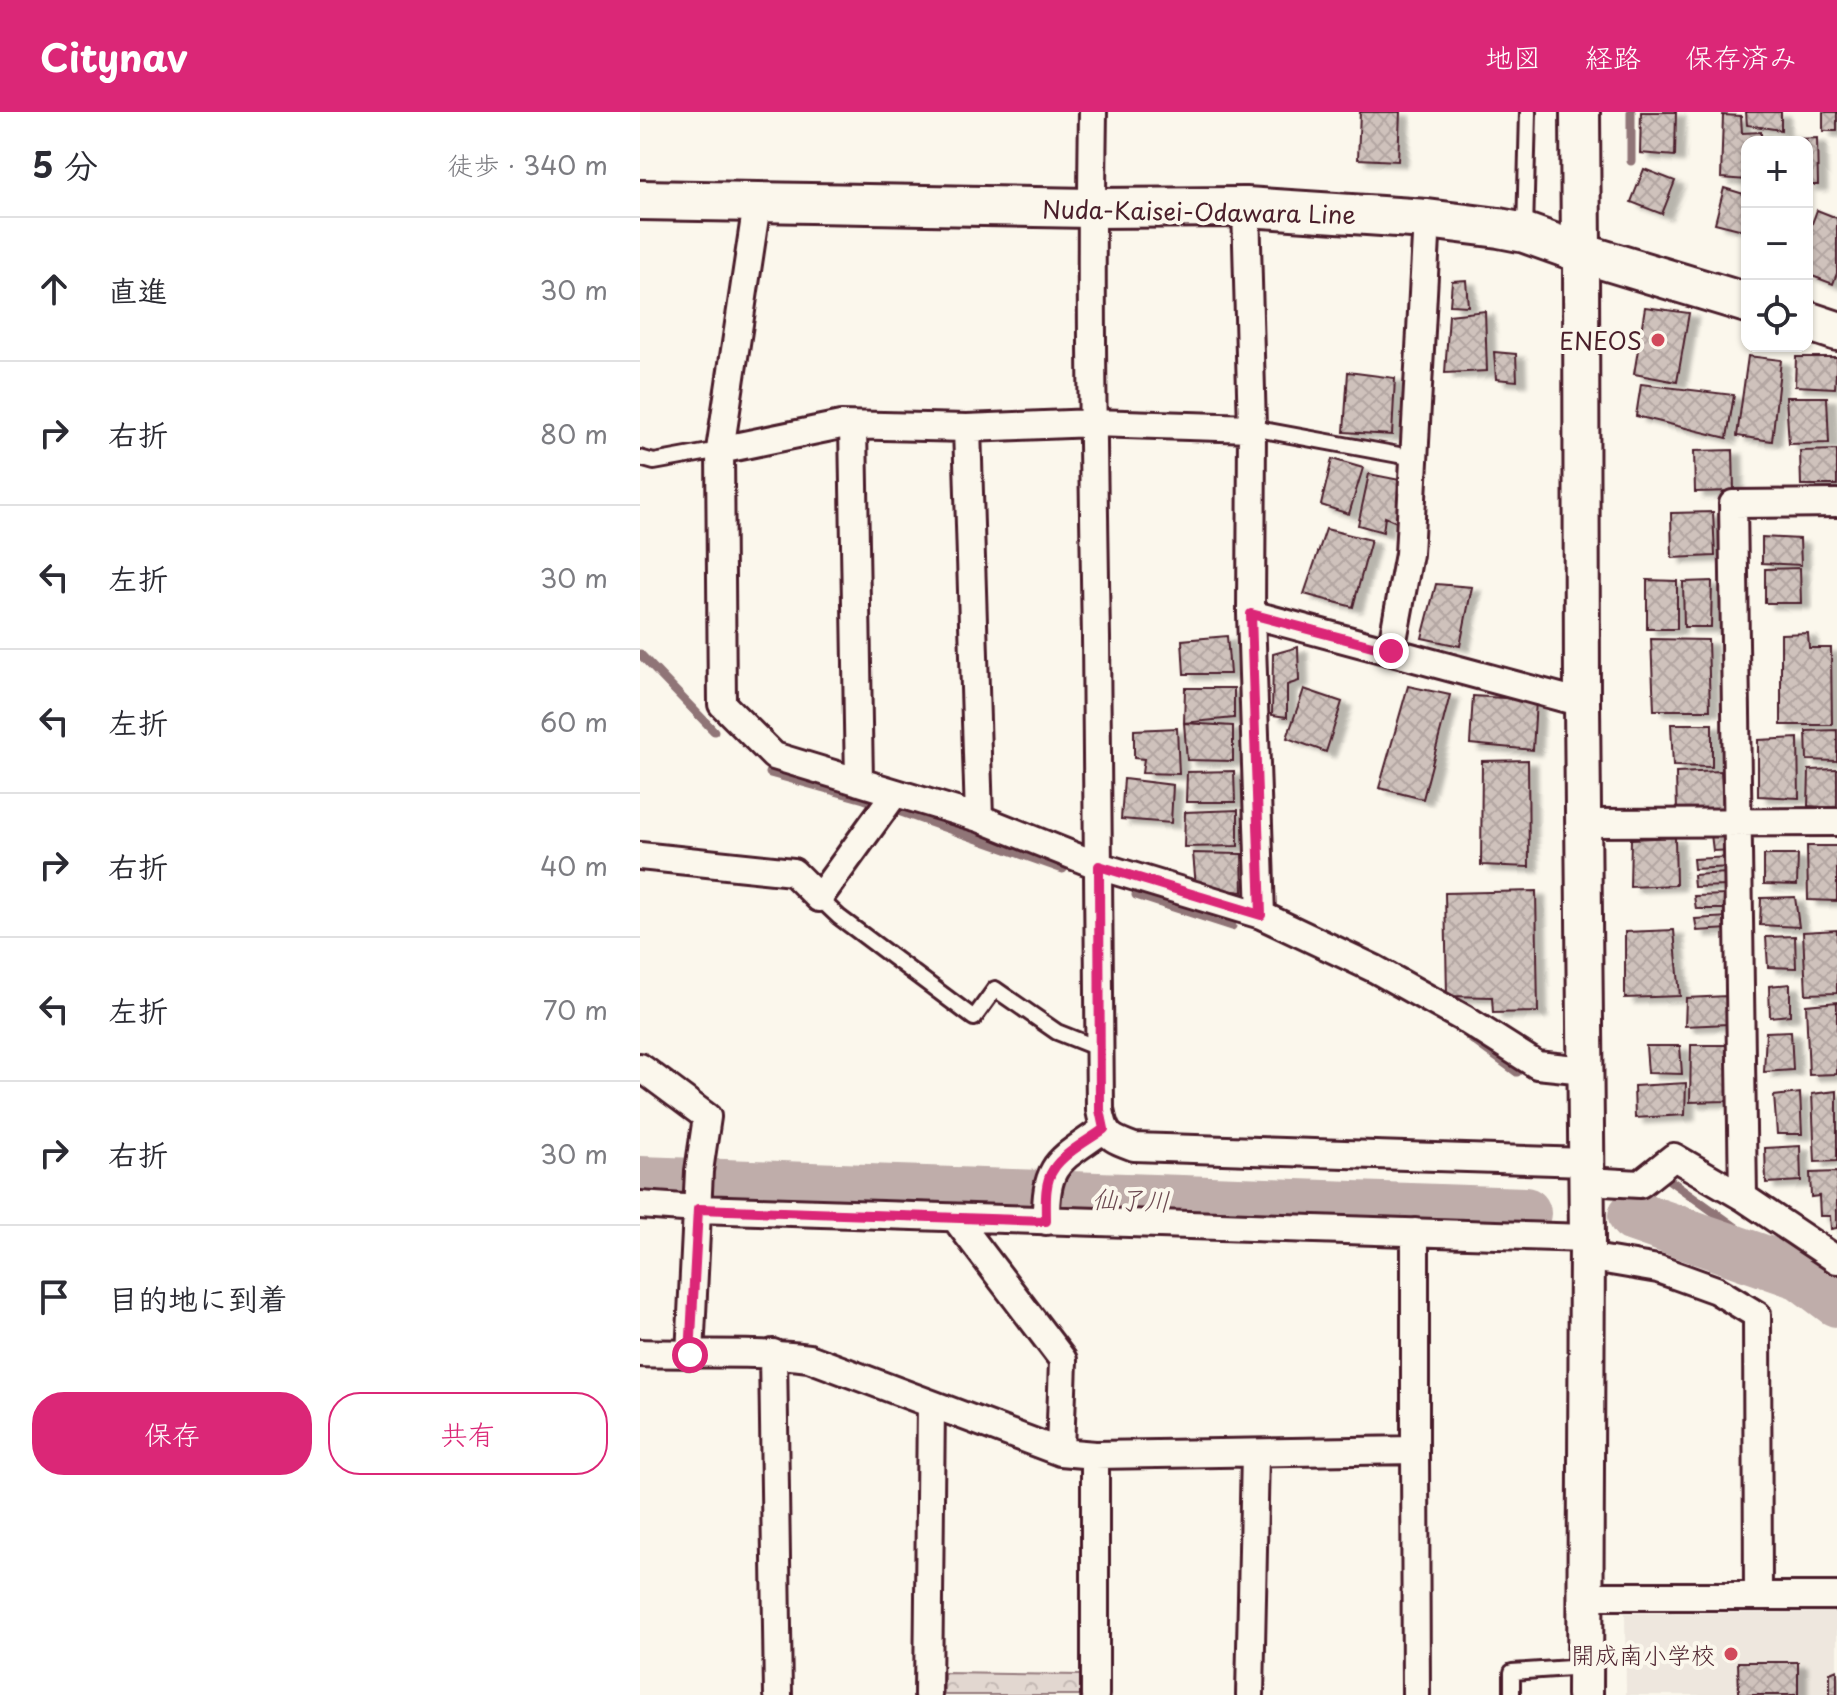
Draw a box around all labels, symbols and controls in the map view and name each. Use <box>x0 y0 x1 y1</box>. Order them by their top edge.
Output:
text: Citynav <box>40 28 188 85</box>
text: 地図 <box>1485 35 1541 78</box>
text: 経路 <box>1585 35 1641 78</box>
text: 保存済み <box>1685 35 1797 78</box>
map controls <box>1741 136 1813 352</box>
button: + <box>1741 136 1813 208</box>
text: 5 分 <box>32 138 98 190</box>
text: 徒歩 · 340 m <box>448 145 608 184</box>
street label: Nuda-Kaisei-Odawara Line <box>1042 190 1356 232</box>
button: − <box>1741 208 1813 280</box>
icon: ahead <box>32 267 76 311</box>
text: 直進 <box>108 267 168 312</box>
text: 30 m <box>540 270 608 309</box>
button: locate <box>1741 280 1813 352</box>
place label: ENEOS <box>1559 322 1642 358</box>
marker: ENEOS <box>1649 331 1667 349</box>
icon: right <box>32 411 76 455</box>
text: 右折 <box>108 411 168 456</box>
text: 80 m <box>540 414 608 453</box>
icon: left <box>32 555 76 599</box>
text: 左折 <box>108 555 168 600</box>
text: 30 m <box>540 558 608 597</box>
route end <box>1373 633 1409 669</box>
icon: left <box>32 699 76 743</box>
text: 左折 <box>108 699 168 744</box>
text: 60 m <box>540 702 608 741</box>
icon: right <box>32 843 76 887</box>
text: 右折 <box>108 843 168 888</box>
text: 40 m <box>540 846 608 885</box>
icon: left <box>32 987 76 1031</box>
text: 左折 <box>108 987 168 1032</box>
text: 70 m <box>543 990 608 1029</box>
icon: right <box>32 1131 76 1175</box>
text: 右折 <box>108 1131 168 1176</box>
text: 30 m <box>540 1134 608 1173</box>
water label: 仙了川 <box>1091 1178 1171 1220</box>
icon: arrive <box>32 1275 76 1319</box>
text: 目的地に到着 <box>108 1275 288 1320</box>
route start <box>672 1337 708 1373</box>
button: 保存 <box>32 1392 312 1475</box>
button: 共有 <box>328 1392 608 1475</box>
place label: 開成南小学校 <box>1571 1636 1715 1672</box>
marker: 開成南小学校 <box>1722 1645 1740 1663</box>

